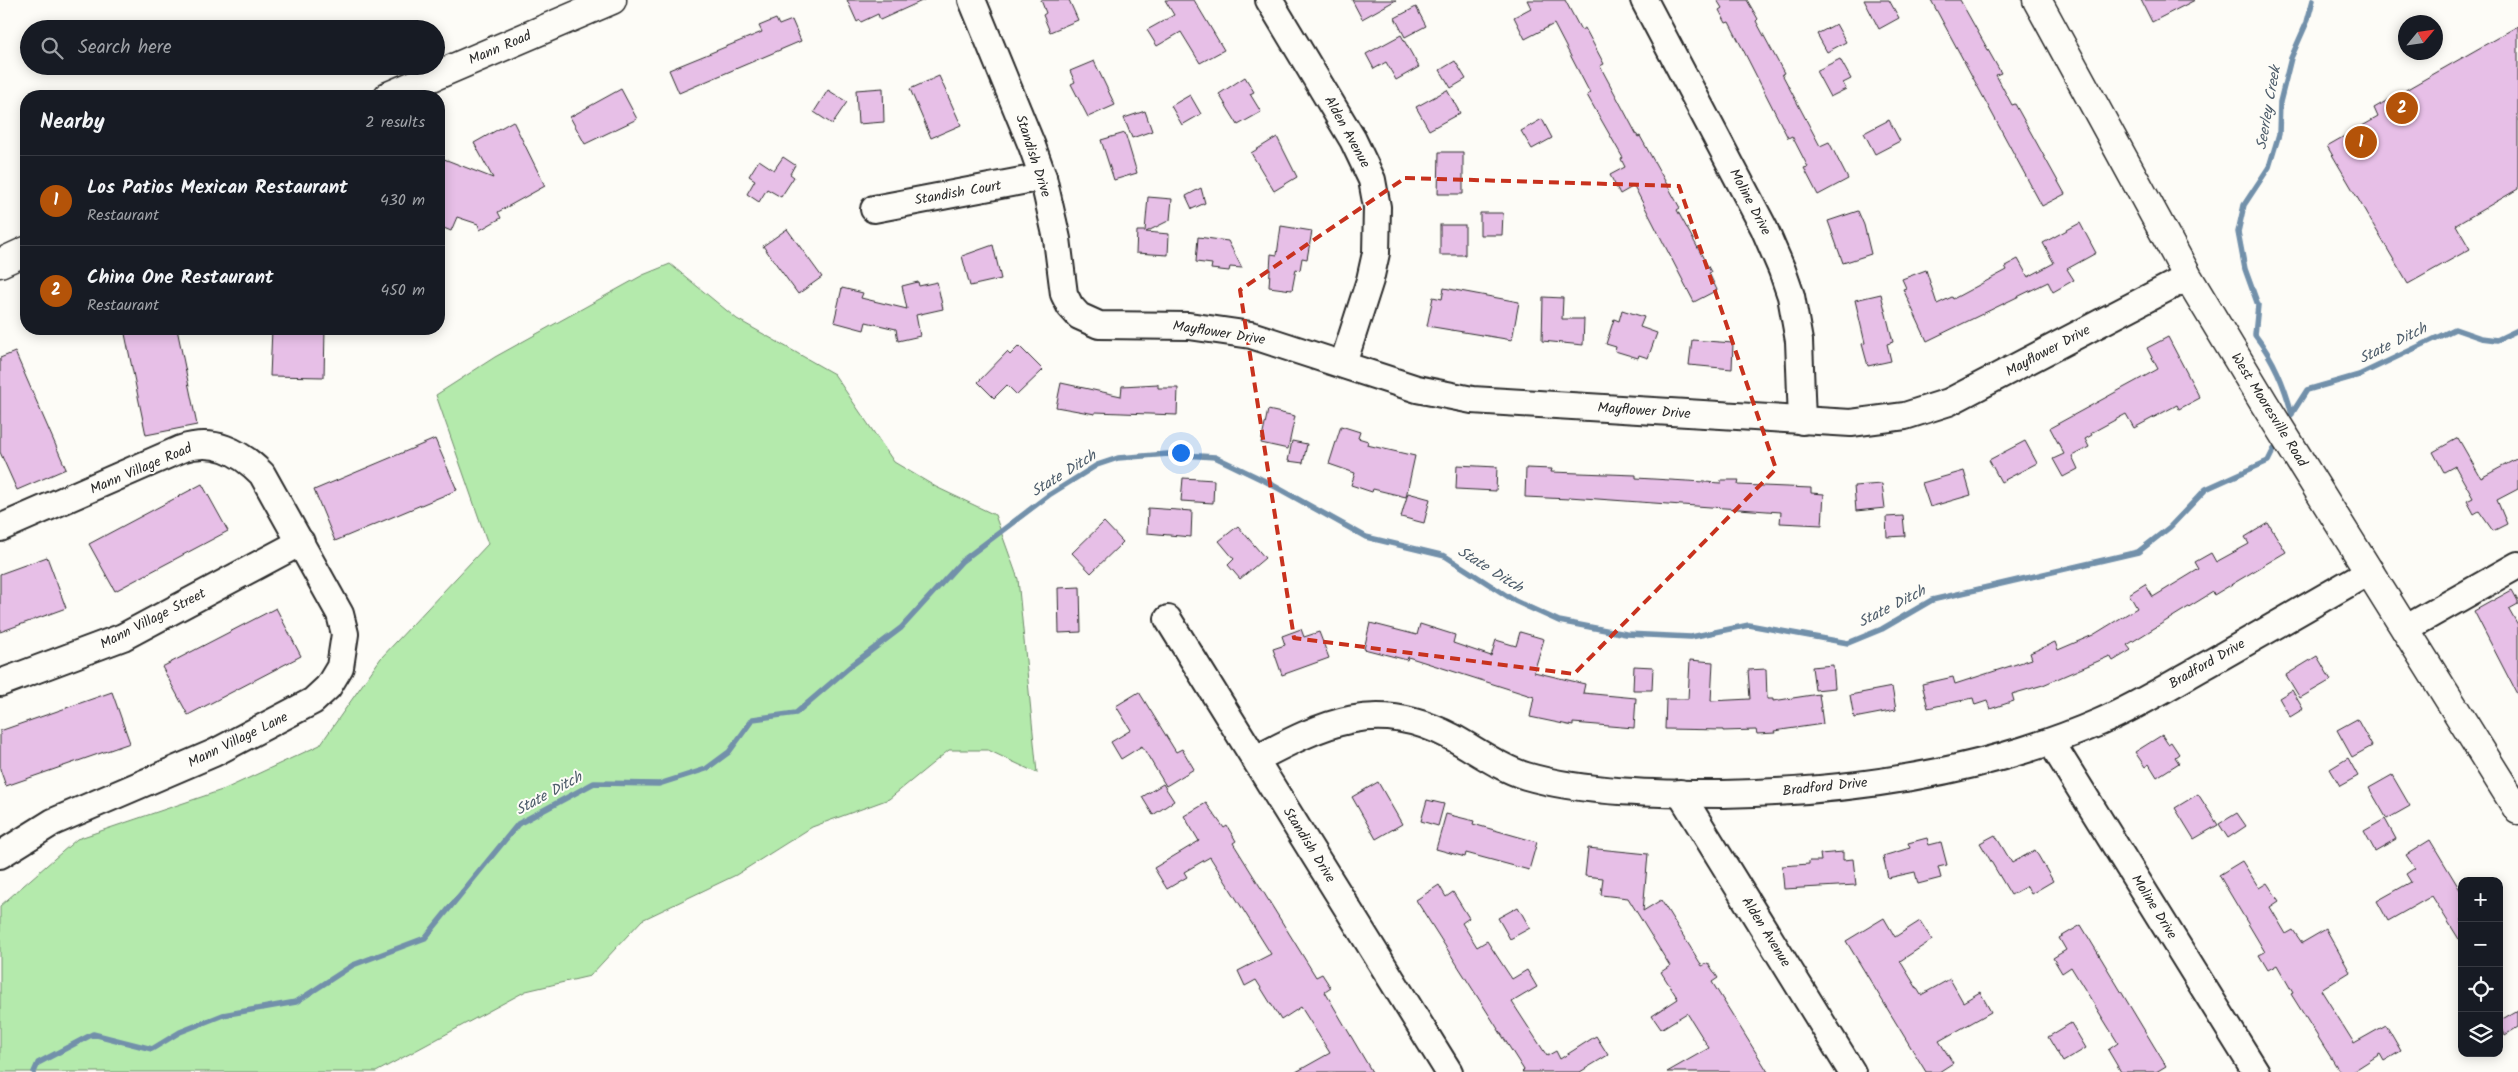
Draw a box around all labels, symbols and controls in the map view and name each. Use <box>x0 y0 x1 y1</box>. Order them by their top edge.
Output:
north arrow <box>2398 15 2443 60</box>
search box <box>20 20 445 75</box>
street label: Mann Road <box>465 25 536 71</box>
text: Search here <box>78 33 172 63</box>
icon: search <box>38 34 66 62</box>
water label: Seerley Creek <box>2250 62 2288 152</box>
pin: 2 <box>2386 89 2418 127</box>
street label: Alden Avenue <box>1318 92 1376 173</box>
text: Nearby <box>40 106 105 139</box>
text: 2 results <box>365 110 425 135</box>
street label: Standish Drive <box>1009 112 1057 201</box>
pin: 1 <box>2345 123 2377 161</box>
street label: Moline Drive <box>1723 165 1777 240</box>
text: Los Patios Mexican Restaurant <box>87 173 348 203</box>
street label: Standish Court <box>913 174 1004 211</box>
text: 1 <box>54 188 58 213</box>
text: 430 m <box>380 188 425 213</box>
text: Restaurant <box>87 203 159 228</box>
text: China One Restaurant <box>87 263 274 293</box>
text: 2 <box>51 278 61 303</box>
text: 450 m <box>380 278 425 303</box>
text: Restaurant <box>87 293 159 318</box>
street label: Mayflower Drive <box>1171 315 1267 351</box>
water label: State Ditch <box>2355 316 2433 371</box>
street label: Mayflower Drive <box>2002 319 2095 383</box>
street label: West Mooresville Road <box>2225 349 2314 472</box>
street label: Mayflower Drive <box>1597 397 1692 425</box>
street label: Mann Village Road <box>87 437 196 500</box>
your location <box>1168 440 1194 466</box>
water label: State Ditch <box>1027 443 1103 504</box>
water label: State Ditch <box>1453 540 1529 601</box>
water label: State Ditch <box>1854 579 1932 634</box>
street label: Mann Village Street <box>96 583 210 655</box>
street label: Bradford Drive <box>2165 633 2250 695</box>
street label: Mann Village Lane <box>184 706 292 774</box>
water label: State Ditch <box>511 765 589 822</box>
street label: Bradford Drive <box>1782 772 1869 802</box>
street label: Standish Drive <box>1277 803 1341 888</box>
street label: Moline Drive <box>2125 870 2183 944</box>
map controls <box>2458 877 2503 1057</box>
button: + <box>2458 877 2503 922</box>
street label: Alden Avenue <box>1736 892 1797 972</box>
button: − <box>2458 922 2503 967</box>
button: locate <box>2458 967 2503 1012</box>
button: layers <box>2458 1012 2503 1057</box>

